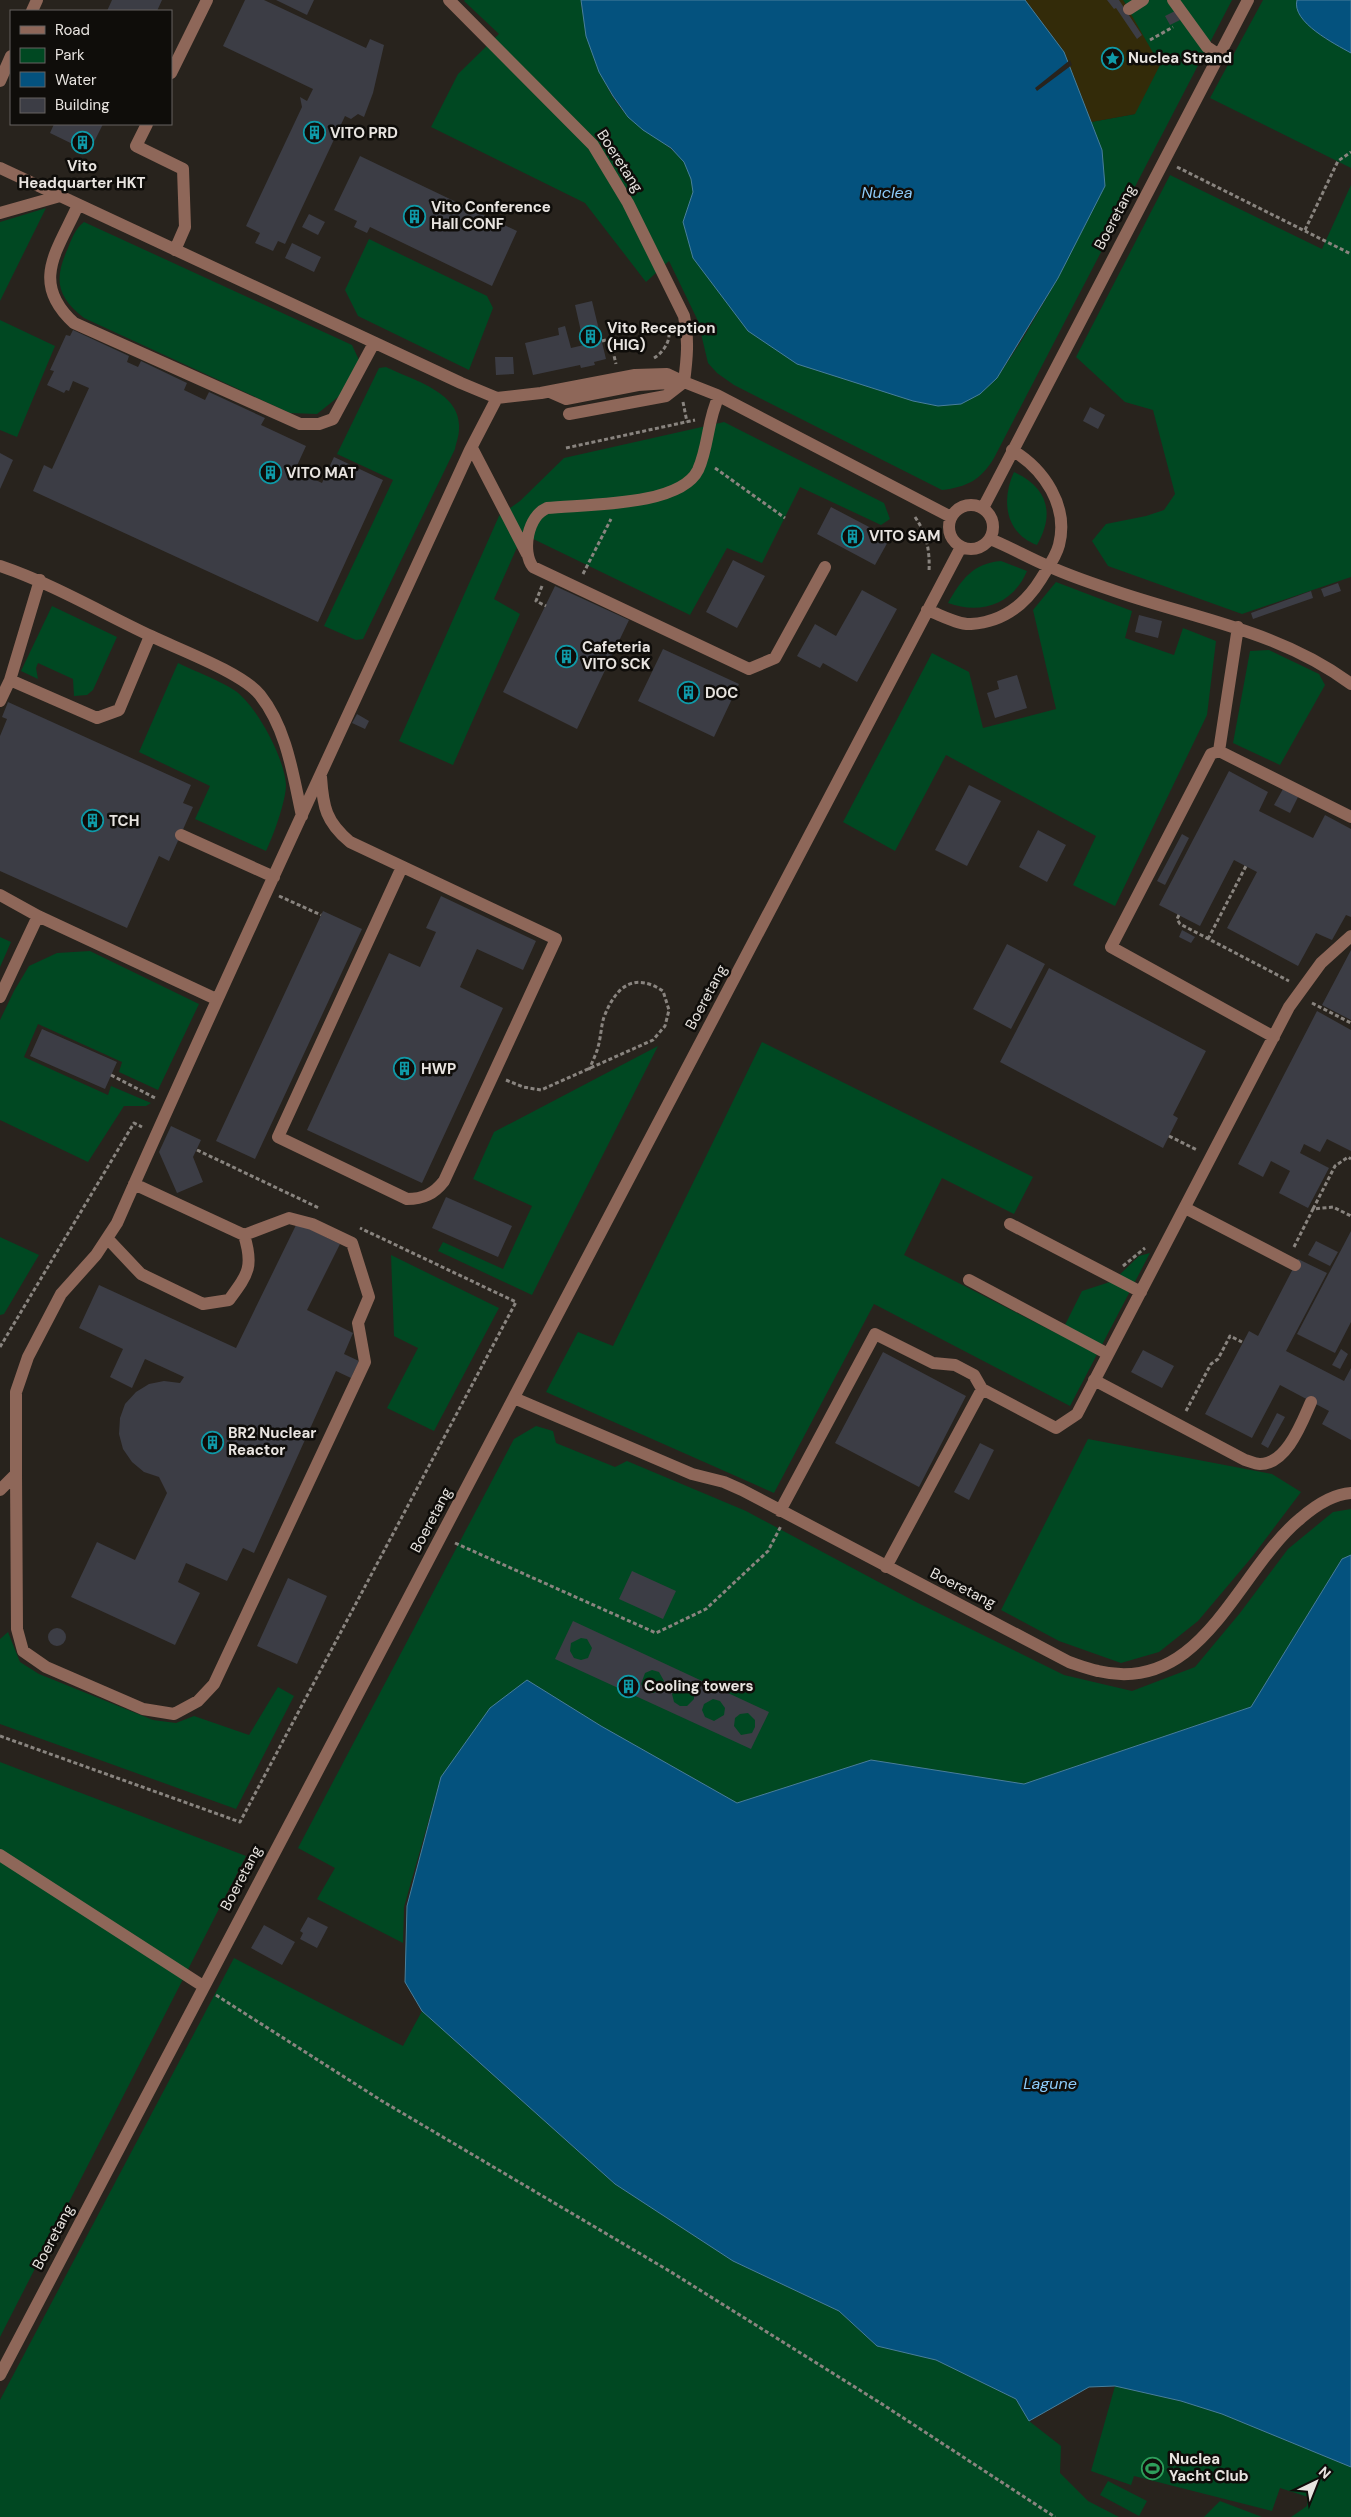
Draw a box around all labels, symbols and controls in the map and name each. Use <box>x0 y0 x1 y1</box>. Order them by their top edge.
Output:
legend <box>10 10 172 125</box>
text: Road <box>55 20 90 40</box>
text: Park <box>55 45 85 65</box>
place icon: Nuclea Strand <box>1100 46 1124 70</box>
place label: Nuclea Strand <box>1128 48 1232 68</box>
text: Water <box>55 70 97 90</box>
text: Building <box>55 95 110 115</box>
building icon: VITO PRD <box>302 121 326 145</box>
place label: VITO PRD <box>330 123 398 143</box>
street label: Boeretang <box>592 126 648 196</box>
building icon: Vito Headquarter HKT <box>70 131 94 155</box>
place label: Vito Headquarter HKT <box>19 156 145 193</box>
street label: Boeretang <box>1090 181 1140 253</box>
water label: Nuclea <box>862 182 913 203</box>
place label: Vito Conference Hall CONF <box>431 197 551 234</box>
building icon: Vito Conference Hall CONF <box>403 204 427 228</box>
place label: Vito Reception (HIG) <box>607 318 715 355</box>
building icon: Vito Reception (HIG) <box>579 325 603 349</box>
building icon: VITO MAT <box>258 461 282 485</box>
place label: VITO MAT <box>286 463 356 483</box>
building icon: VITO SAM <box>841 524 865 548</box>
place label: VITO SAM <box>869 526 941 546</box>
place label: Cafeteria VITO SCK <box>582 637 651 674</box>
building icon: Cafeteria VITO SCK <box>554 644 578 668</box>
building icon: DOC <box>677 681 701 705</box>
place label: DOC <box>705 683 738 703</box>
building icon: TCH <box>81 809 105 833</box>
place label: TCH <box>109 811 139 831</box>
street label: Boeretang <box>681 961 731 1033</box>
building icon: HWP <box>393 1057 417 1081</box>
place label: HWP <box>421 1059 456 1079</box>
place label: BR2 Nuclear Reactor <box>228 1423 316 1460</box>
building icon: BR2 Nuclear Reactor <box>200 1430 224 1454</box>
street label: Boeretang <box>406 1484 456 1556</box>
street label: Boeretang <box>927 1563 999 1613</box>
building icon: Cooling towers <box>616 1674 640 1698</box>
place label: Cooling towers <box>644 1676 754 1696</box>
street label: Boeretang <box>216 1842 266 1914</box>
water label: Lagune <box>1023 2073 1077 2094</box>
street label: Boeretang <box>28 2201 78 2273</box>
place label: Nuclea Yacht Club <box>1169 2449 1249 2486</box>
sports icon: Nuclea Yacht Club <box>1141 2456 1165 2480</box>
north arrow <box>1291 2457 1341 2507</box>
text: N <box>1315 2462 1335 2483</box>

